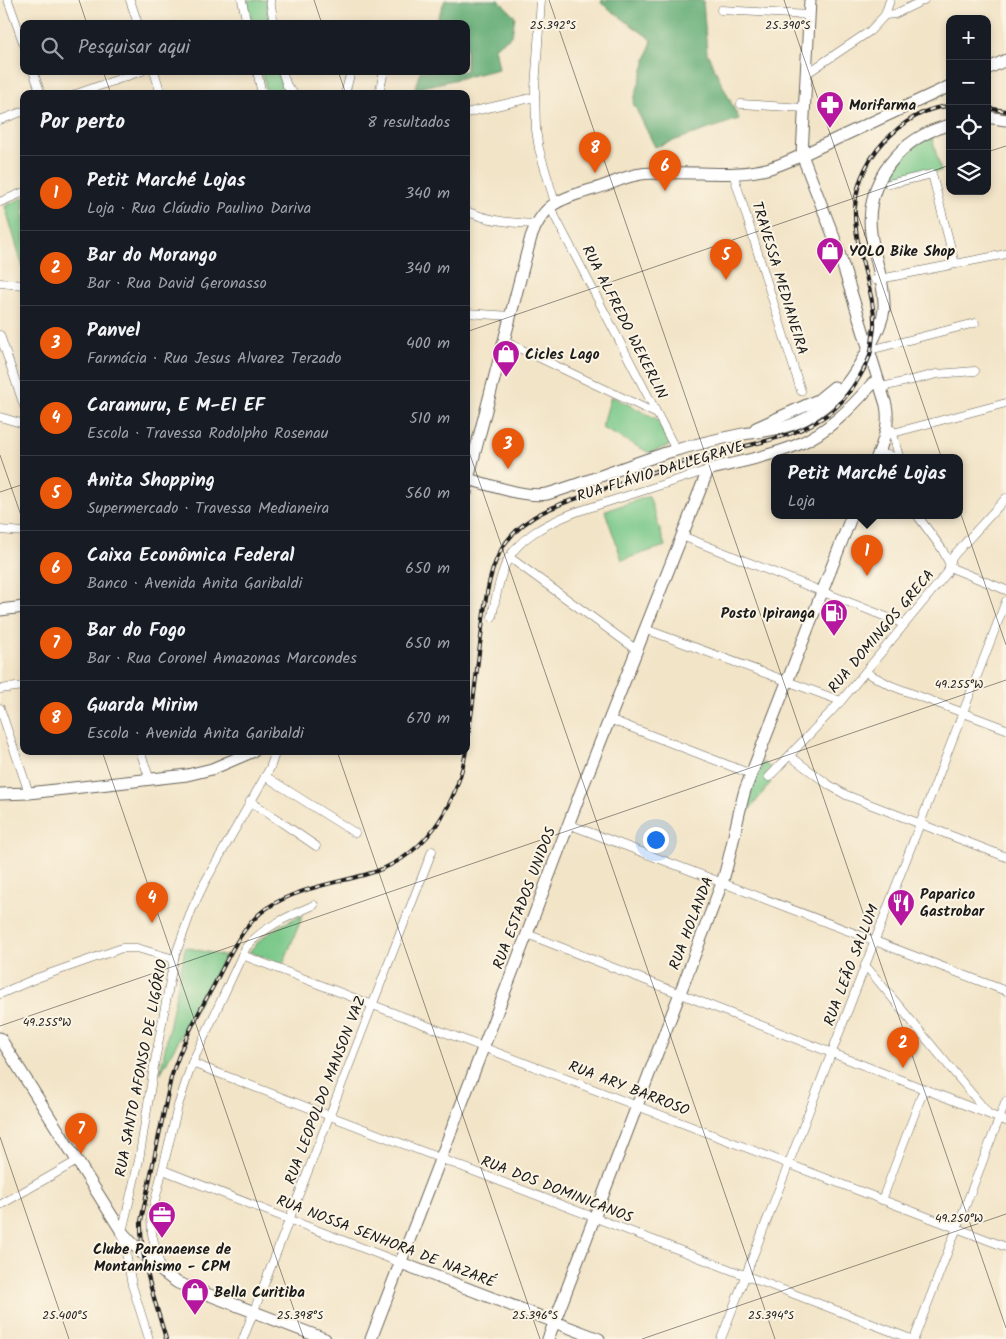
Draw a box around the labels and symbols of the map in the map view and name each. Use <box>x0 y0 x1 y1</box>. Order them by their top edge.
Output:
text: 25.392°S <box>530 16 577 35</box>
text: 25.390°S <box>765 16 811 35</box>
pharmacy icon: Morifarma <box>815 90 845 129</box>
place label: Morifarma <box>849 94 916 118</box>
pin: 8 <box>579 132 611 173</box>
pin: 6 <box>649 150 681 191</box>
street label: TRAVESSA MEDIANEIRA <box>744 199 814 358</box>
shop icon: YOLO Bike Shop <box>815 236 845 275</box>
pin: 5 <box>710 239 742 280</box>
place label: YOLO Bike Shop <box>849 240 955 264</box>
street label: RUA ALFREDO WEKERLIN <box>575 241 673 404</box>
shop icon: Cicles Lago <box>491 339 521 378</box>
place label: Cicles Lago <box>525 343 600 367</box>
pin: 3 <box>492 428 524 469</box>
street label: RUA FLÁVIO DALLEGRAVE <box>574 435 748 509</box>
pin: 1 <box>851 535 883 576</box>
street label: RUA DOMINGOS GRECA <box>823 564 941 699</box>
fuel station icon: Posto Ipiranga <box>819 598 849 637</box>
place label: Posto Ipiranga <box>721 602 815 626</box>
text: 49.255°W <box>935 675 983 694</box>
street label: RUA ESTADOS UNIDOS <box>487 824 563 973</box>
your location <box>643 827 669 853</box>
street label: RUA HOLANDA <box>663 873 721 974</box>
pin: 4 <box>136 882 168 923</box>
place label: Paparico Gastrobar <box>920 883 985 924</box>
restaurant icon: Paparico Gastrobar <box>886 888 916 927</box>
street label: RUA LEÃO SALLUM <box>818 901 886 1030</box>
street label: RUA SANTO AFONSO DE LIGÓRIO <box>109 957 175 1179</box>
street label: RUA LEOPOLDO MANSON VAZ <box>279 993 373 1188</box>
text: 49.255°W <box>23 1013 71 1032</box>
pin: 2 <box>887 1027 919 1068</box>
street label: RUA ARY BARROSO <box>565 1055 693 1123</box>
pin: 7 <box>65 1113 97 1154</box>
street label: RUA DOS DOMINICANOS <box>477 1150 636 1230</box>
street label: RUA NOSSA SENHORA DE NAZARÉ <box>273 1189 500 1295</box>
office icon: Clube Paranaense de Montanhismo - CPM <box>147 1200 177 1239</box>
text: 49.250°W <box>935 1209 983 1228</box>
place label: Clube Paranaense de Montanhismo - CPM <box>93 1238 232 1279</box>
shop icon: Bella Curitiba <box>180 1277 210 1316</box>
place label: Bella Curitiba <box>214 1281 305 1305</box>
text: 25.400°S <box>42 1306 88 1325</box>
text: 25.398°S <box>277 1306 324 1325</box>
text: 25.396°S <box>512 1306 559 1325</box>
text: 25.394°S <box>748 1306 795 1325</box>

